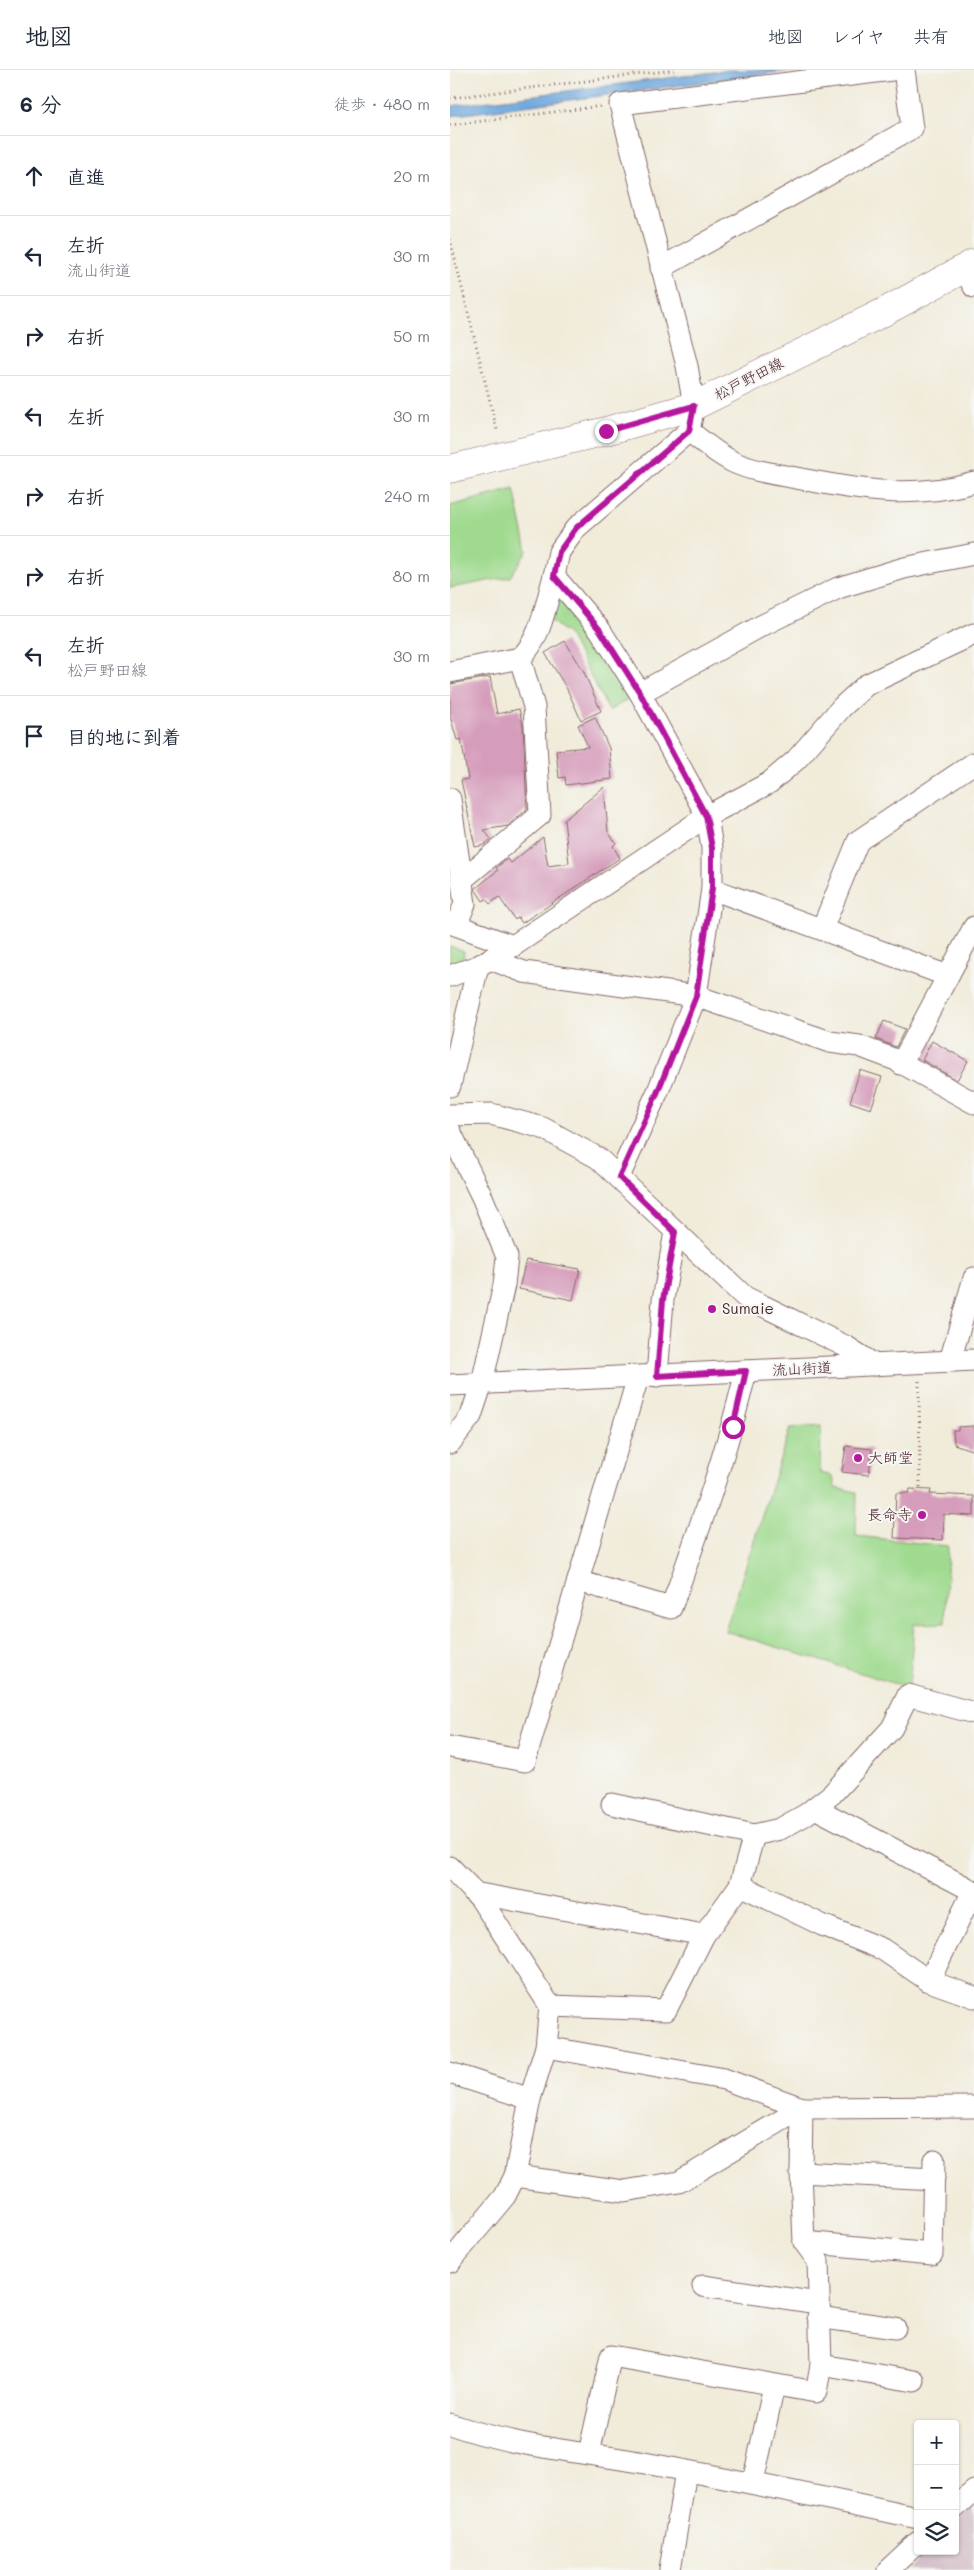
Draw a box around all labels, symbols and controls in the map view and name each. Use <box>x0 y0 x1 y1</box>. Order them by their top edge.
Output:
text: 地図 <box>25 20 73 51</box>
text: 地図 <box>768 24 804 48</box>
text: レイヤ <box>832 24 885 48</box>
text: 共有 <box>913 24 949 48</box>
text: 6 分 <box>20 90 61 117</box>
text: 徒歩 · 480 m <box>334 93 430 114</box>
icon: ahead <box>20 162 48 190</box>
text: 直進 <box>67 164 105 189</box>
text: 20 m <box>393 165 430 186</box>
text: 左折 <box>67 232 105 257</box>
icon: left <box>20 242 48 270</box>
text: 30 m <box>393 245 430 266</box>
text: 流山街道 <box>67 259 131 280</box>
icon: right <box>20 322 48 350</box>
text: 右折 <box>67 324 105 349</box>
text: 50 m <box>393 325 430 346</box>
street label: 松戸野田線 <box>711 352 787 404</box>
icon: left <box>20 402 48 430</box>
text: 左折 <box>67 404 105 429</box>
text: 30 m <box>393 405 430 426</box>
route end <box>595 420 618 443</box>
icon: right <box>20 482 48 510</box>
text: 右折 <box>67 484 105 509</box>
text: 240 m <box>384 485 430 506</box>
icon: right <box>20 562 48 590</box>
text: 右折 <box>67 564 105 589</box>
text: 80 m <box>393 565 430 586</box>
text: 左折 <box>67 632 105 657</box>
icon: left <box>20 642 48 670</box>
text: 30 m <box>393 645 430 666</box>
text: 松戸野田線 <box>67 659 147 680</box>
icon: arrive <box>20 722 48 750</box>
text: 目的地に到着 <box>67 724 181 749</box>
place label: Sumaie <box>722 1298 774 1318</box>
marker: Sumaie <box>706 1303 718 1315</box>
street label: 流山街道 <box>771 1356 832 1380</box>
route start <box>722 1416 745 1439</box>
place label: 大師堂 <box>868 1447 913 1467</box>
marker: 大師堂 <box>852 1452 864 1464</box>
place label: 長命寺 <box>867 1504 912 1524</box>
marker: 長命寺 <box>916 1509 928 1521</box>
map controls <box>914 2420 959 2555</box>
button: + <box>914 2420 959 2465</box>
button: − <box>914 2465 959 2510</box>
button: layers <box>914 2510 959 2555</box>

